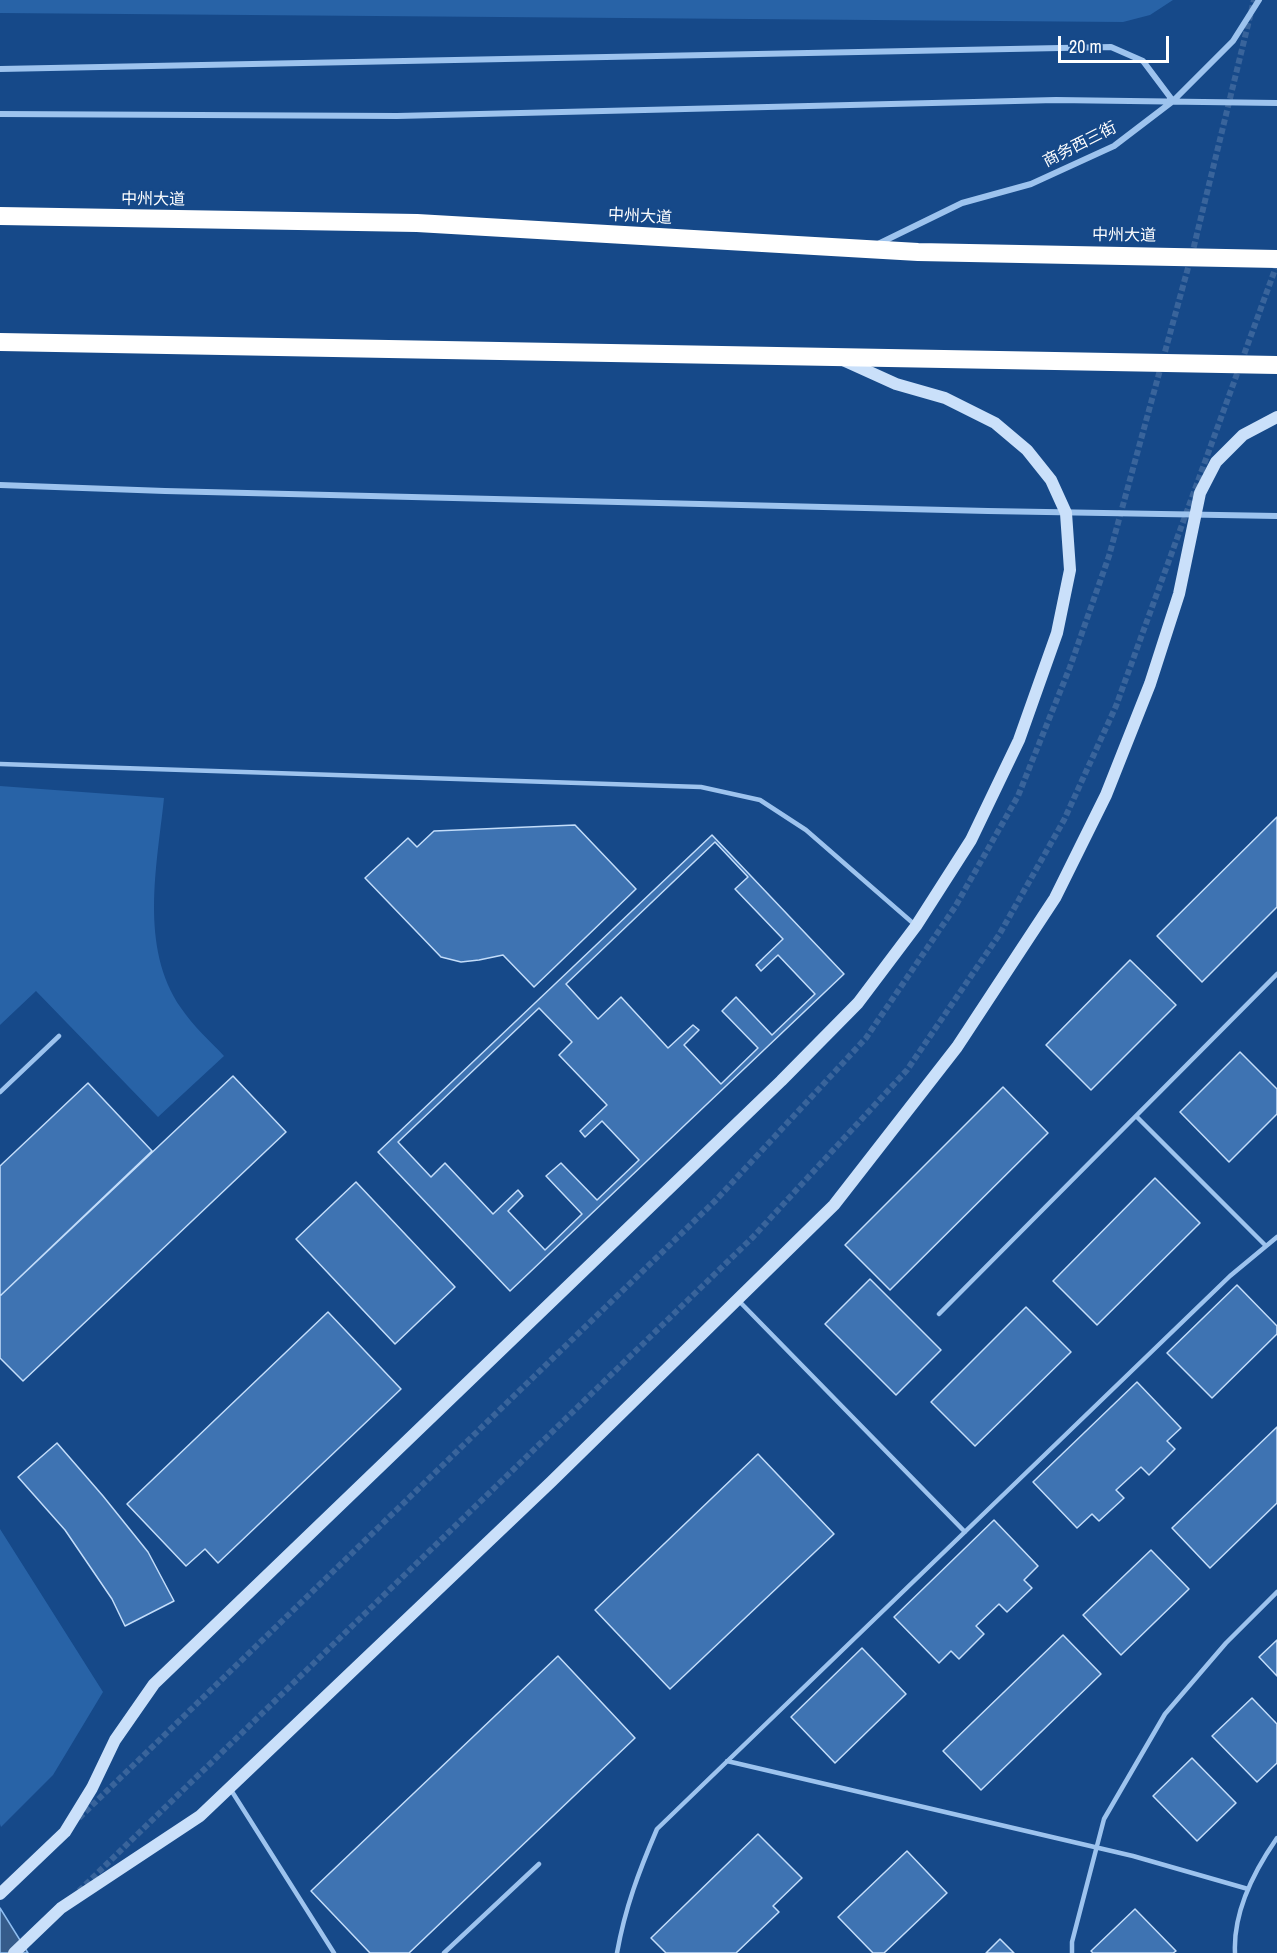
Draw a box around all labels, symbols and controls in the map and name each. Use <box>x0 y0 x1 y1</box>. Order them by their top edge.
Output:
scale bar <box>1061 24 1172 62</box>
text: 20 m <box>1069 34 1102 59</box>
street label: 商务西三街 <box>1040 118 1120 172</box>
street label: 中州大道 <box>121 190 185 210</box>
street label: 中州大道 <box>608 206 672 228</box>
street label: 中州大道 <box>1092 226 1156 246</box>

